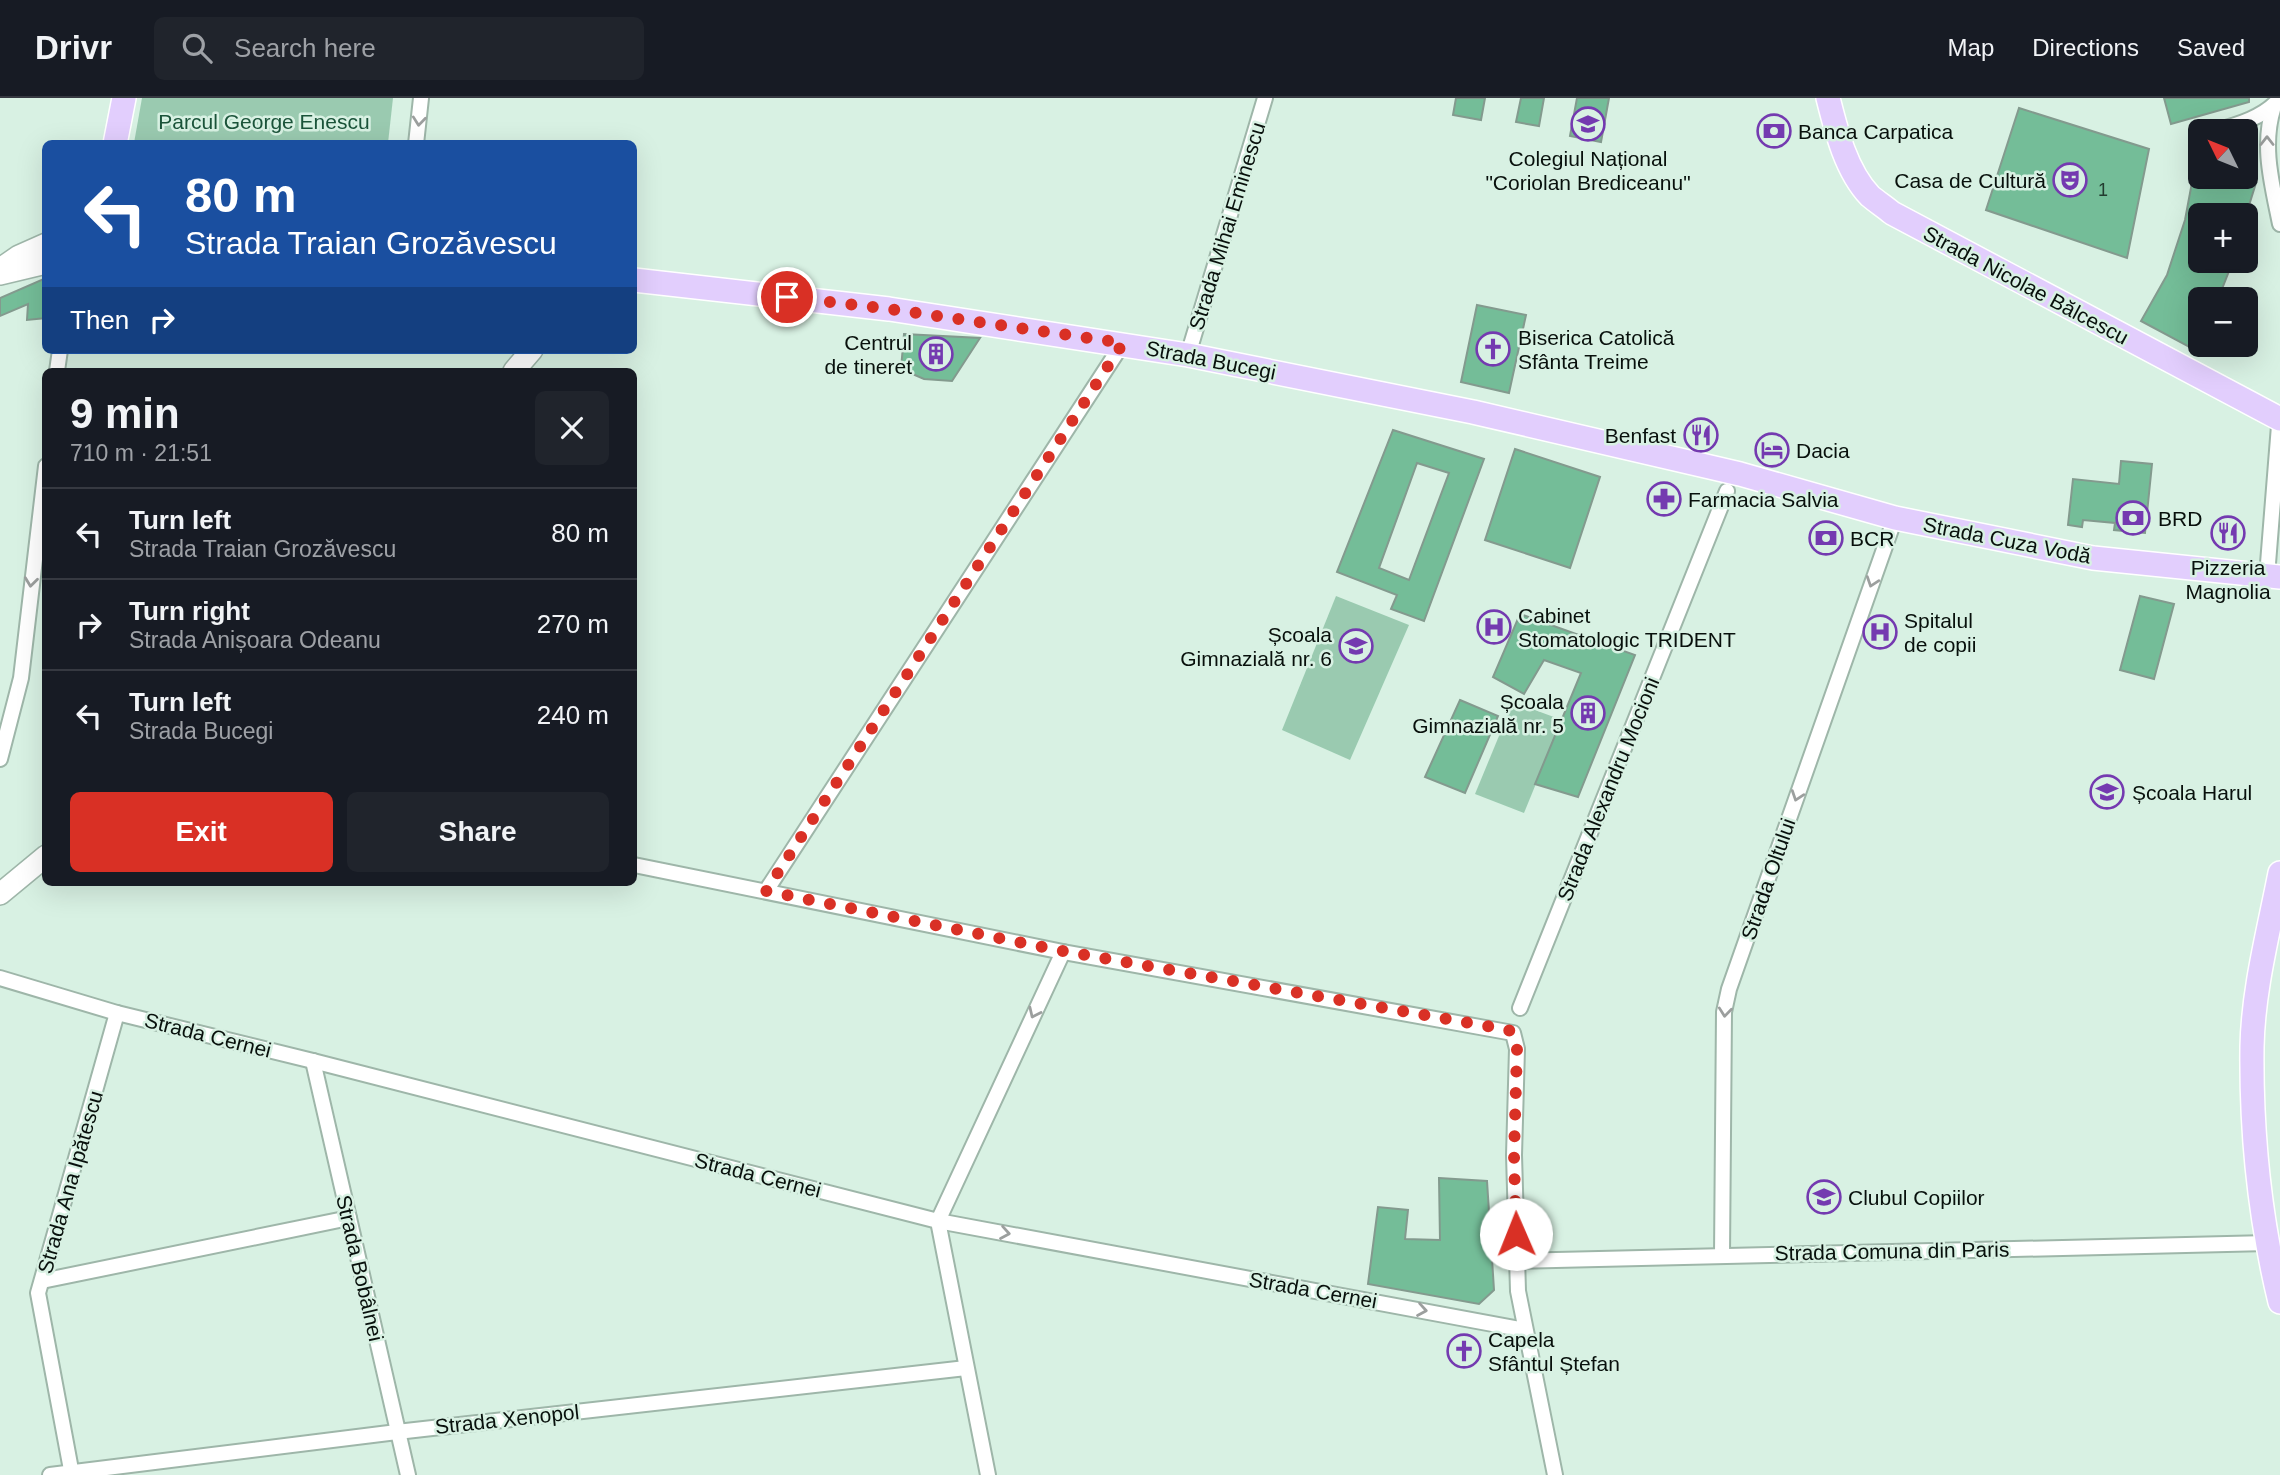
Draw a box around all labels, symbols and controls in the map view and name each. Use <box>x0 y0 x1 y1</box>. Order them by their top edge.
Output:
search box <box>154 17 644 80</box>
text: Drivr <box>35 29 112 66</box>
icon: search <box>178 29 216 67</box>
text: Search here <box>234 33 376 63</box>
text: Map <box>1948 34 1994 61</box>
text: Directions <box>2032 34 2139 61</box>
text: Saved <box>2177 34 2245 61</box>
school or university icon: Colegiul Național "Coriolan Brediceanu" <box>1569 105 1607 143</box>
park label: Parcul George Enescu <box>158 110 370 133</box>
bank icon: Banca Carpatica <box>1755 112 1793 150</box>
one-way arrow <box>412 116 427 127</box>
street label: Strada Mihai Eminescu <box>1184 119 1270 333</box>
north arrow <box>2188 119 2258 189</box>
map controls <box>2188 119 2258 357</box>
place label: Banca Carpatica <box>1798 120 1954 143</box>
one-way arrow <box>2259 135 2275 145</box>
place label: Colegiul Național "Coriolan Brediceanu" <box>1485 147 1691 194</box>
theatre icon: Casa de Cultură <box>2051 161 2089 199</box>
icon: left <box>70 168 161 259</box>
text: 80 m <box>185 168 297 222</box>
place label: Casa de Cultură <box>1894 169 2046 192</box>
house number: 1 <box>2098 180 2108 200</box>
button: + <box>2188 203 2258 273</box>
street label: Strada Nicolae Bălcescu <box>1920 221 2132 349</box>
text: Strada Traian Grozăvescu <box>185 225 557 261</box>
pin <box>757 267 817 327</box>
icon: arrive <box>768 278 806 316</box>
button: − <box>2188 287 2258 357</box>
icon: right <box>143 301 181 339</box>
text: Then <box>70 305 129 335</box>
place label: Biserica Catolică Sfânta Treime <box>1518 326 1675 373</box>
church icon: Biserica Catolică Sfânta Treime <box>1474 330 1512 368</box>
place label: Centrul de tineret <box>824 331 912 378</box>
building icon: Centrul de tineret <box>917 335 955 373</box>
street label: Strada Bucegi <box>1144 336 1278 384</box>
text: 9 min <box>70 390 180 437</box>
button: close <box>535 391 609 465</box>
restaurant icon: Benfast <box>1682 416 1720 454</box>
place label: Benfast <box>1605 424 1676 447</box>
hotel icon: Dacia <box>1753 431 1791 469</box>
place label: Dacia <box>1796 439 1850 462</box>
text: 710 m · 21:51 <box>70 440 212 466</box>
pharmacy icon: Farmacia Salvia <box>1645 480 1683 518</box>
place label: Farmacia Salvia <box>1688 488 1839 511</box>
bank icon: BRD <box>2114 499 2152 537</box>
text: Turn left <box>129 505 231 535</box>
place label: BRD <box>2158 507 2202 530</box>
street label: Strada Cuza Vodă <box>1921 512 2093 568</box>
restaurant icon: Pizzeria Magnolia <box>2209 514 2247 552</box>
icon: left <box>70 515 108 553</box>
text: 80 m <box>551 518 609 548</box>
bank icon: BCR <box>1807 519 1845 557</box>
place label: BCR <box>1850 527 1894 550</box>
text: Strada Traian Grozăvescu <box>129 536 396 562</box>
place label: Pizzeria Magnolia <box>2185 556 2271 603</box>
one-way arrow <box>1866 575 1880 587</box>
one-way arrow <box>24 577 39 588</box>
text: Turn right <box>129 596 250 626</box>
place label: Cabinet Stomatologic TRIDENT <box>1518 604 1736 651</box>
icon: right <box>70 606 108 644</box>
hospital icon: Cabinet Stomatologic TRIDENT <box>1475 608 1513 646</box>
text: 270 m <box>537 609 609 639</box>
place label: Spitalul de copii <box>1904 609 1976 656</box>
hospital icon: Spitalul de copii <box>1861 613 1899 651</box>
place label: Școala Gimnazială nr. 6 <box>1180 623 1332 670</box>
text: Strada Anișoara Odeanu <box>129 627 381 653</box>
school or university icon: Școala Gimnazială nr. 6 <box>1337 627 1375 665</box>
street label: Strada Alexandru Mocioni <box>1553 674 1663 904</box>
text: Turn left <box>129 687 231 717</box>
place label: Școala Gimnazială nr. 5 <box>1412 690 1564 737</box>
building icon: Școala Gimnazială nr. 5 <box>1569 694 1607 732</box>
icon: left <box>70 697 108 735</box>
text: 240 m <box>537 700 609 730</box>
text: Strada Bucegi <box>129 718 273 744</box>
school or university icon: Școala Harul <box>2088 773 2126 811</box>
place label: Școala Harul <box>2132 781 2252 804</box>
one-way arrow <box>1791 790 1805 802</box>
button: Exit <box>70 792 333 872</box>
button: Share <box>347 792 609 872</box>
street label: Strada Oltului <box>1736 815 1800 943</box>
one-way arrow <box>1029 1006 1043 1019</box>
one-way arrow <box>1718 1006 1733 1018</box>
street label: Strada Cernei <box>142 1008 274 1062</box>
street label: Strada Ana Ipătescu <box>33 1088 107 1276</box>
street label: Strada Cernei <box>692 1148 824 1202</box>
school or university icon: Clubul Copiilor <box>1805 1178 1843 1216</box>
place label: Clubul Copiilor <box>1848 1186 1985 1209</box>
street label: Strada Bobâlnei <box>332 1193 388 1343</box>
position arrow <box>1479 1197 1553 1271</box>
one-way arrow <box>999 1225 1011 1240</box>
street label: Strada Comuna din Paris <box>1775 1237 2009 1265</box>
street label: Strada Cernei <box>1247 1267 1379 1313</box>
one-way arrow <box>1416 1302 1428 1317</box>
place label: Capela Sfântul Ștefan <box>1488 1328 1620 1375</box>
church icon: Capela Sfântul Ștefan <box>1445 1332 1483 1370</box>
street label: Strada Xenopol <box>434 1400 580 1438</box>

